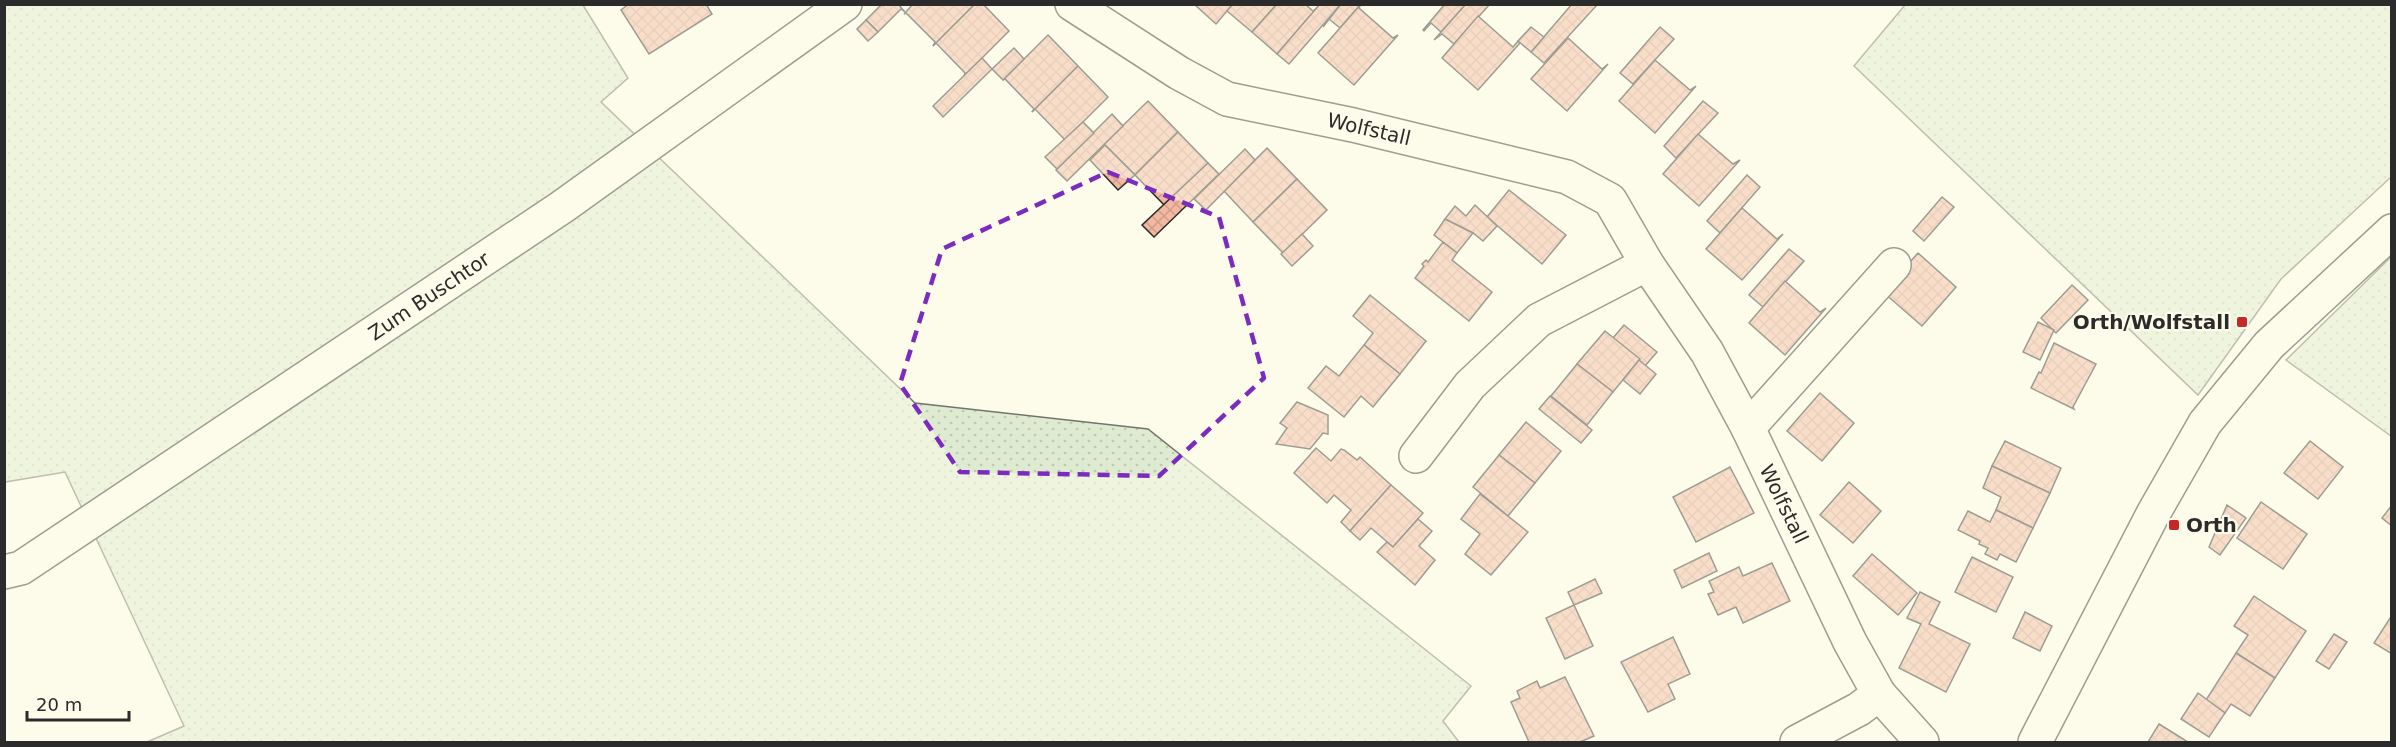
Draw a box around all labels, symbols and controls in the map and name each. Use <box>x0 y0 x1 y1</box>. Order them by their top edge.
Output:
street label: Wolfstall <box>1325 108 1413 150</box>
street label: Zum Buschtor <box>364 246 495 345</box>
place label: Orth/Wolfstall <box>2073 310 2230 334</box>
marker: Orth/Wolfstall <box>2235 315 2249 329</box>
street label: Wolfstall <box>1755 461 1813 547</box>
place label: Orth <box>2186 513 2237 537</box>
marker: Orth <box>2167 518 2181 532</box>
scale bar <box>27 684 129 722</box>
text: 20 m <box>36 694 82 715</box>

